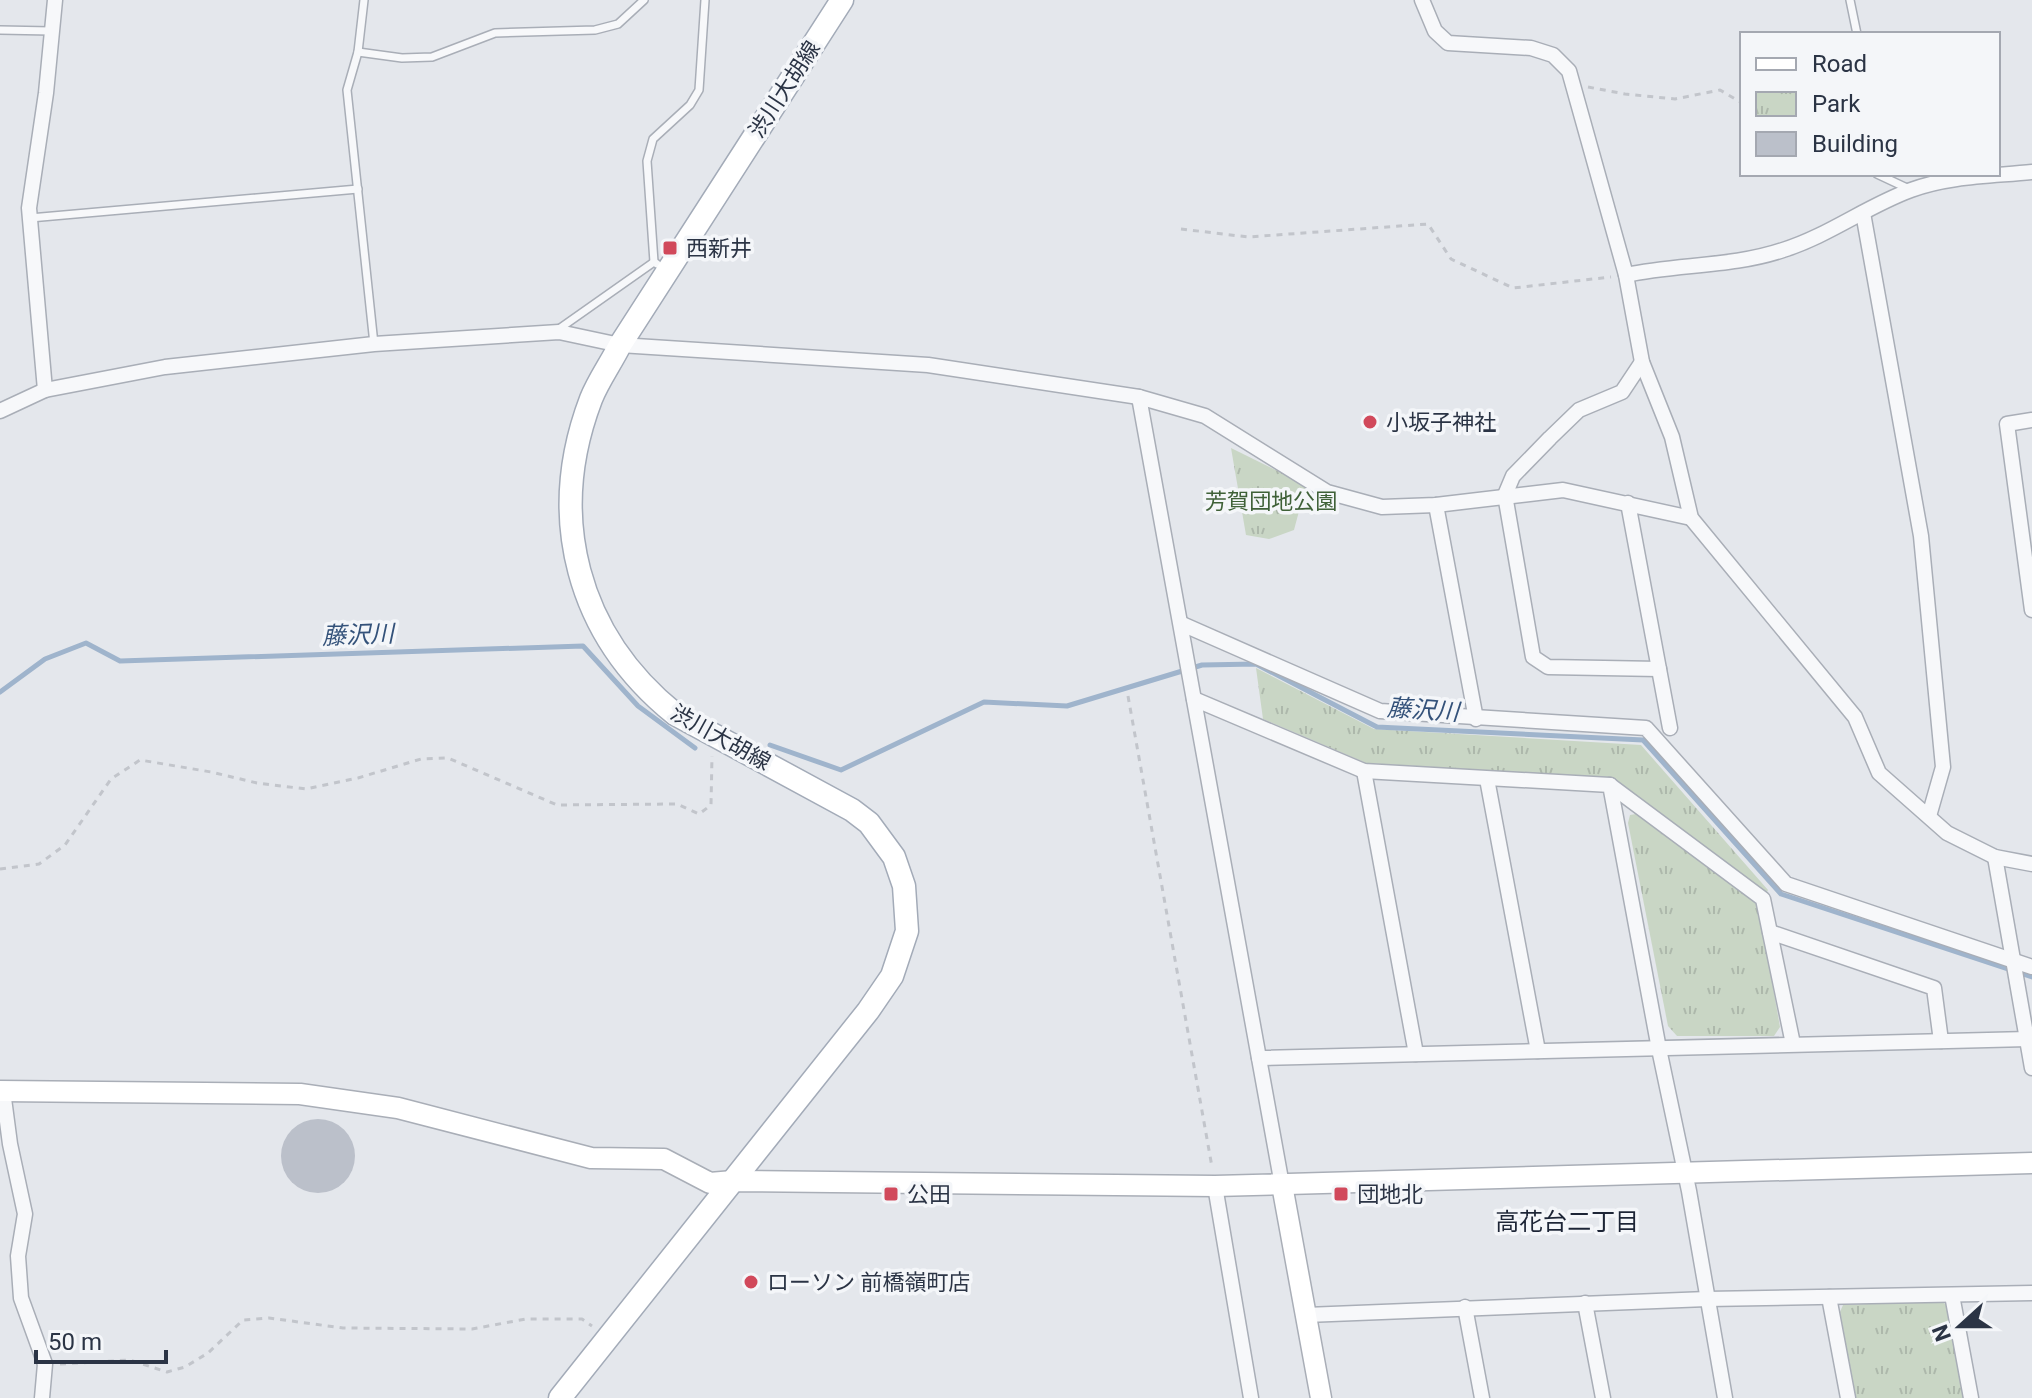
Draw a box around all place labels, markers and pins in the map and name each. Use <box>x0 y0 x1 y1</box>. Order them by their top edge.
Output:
place label: 西新井 <box>686 236 752 261</box>
marker: 西新井 <box>661 239 679 257</box>
place label: 小坂子神社 <box>1386 410 1496 435</box>
marker: 小坂子神社 <box>1361 413 1379 431</box>
place label: 公田 <box>907 1182 951 1207</box>
place label: 団地北 <box>1357 1182 1423 1207</box>
marker: 公田 <box>882 1185 900 1203</box>
marker: 団地北 <box>1332 1185 1350 1203</box>
place label: ローソン 前橋嶺町店 <box>767 1270 970 1295</box>
marker: ローソン 前橋嶺町店 <box>742 1273 760 1291</box>

